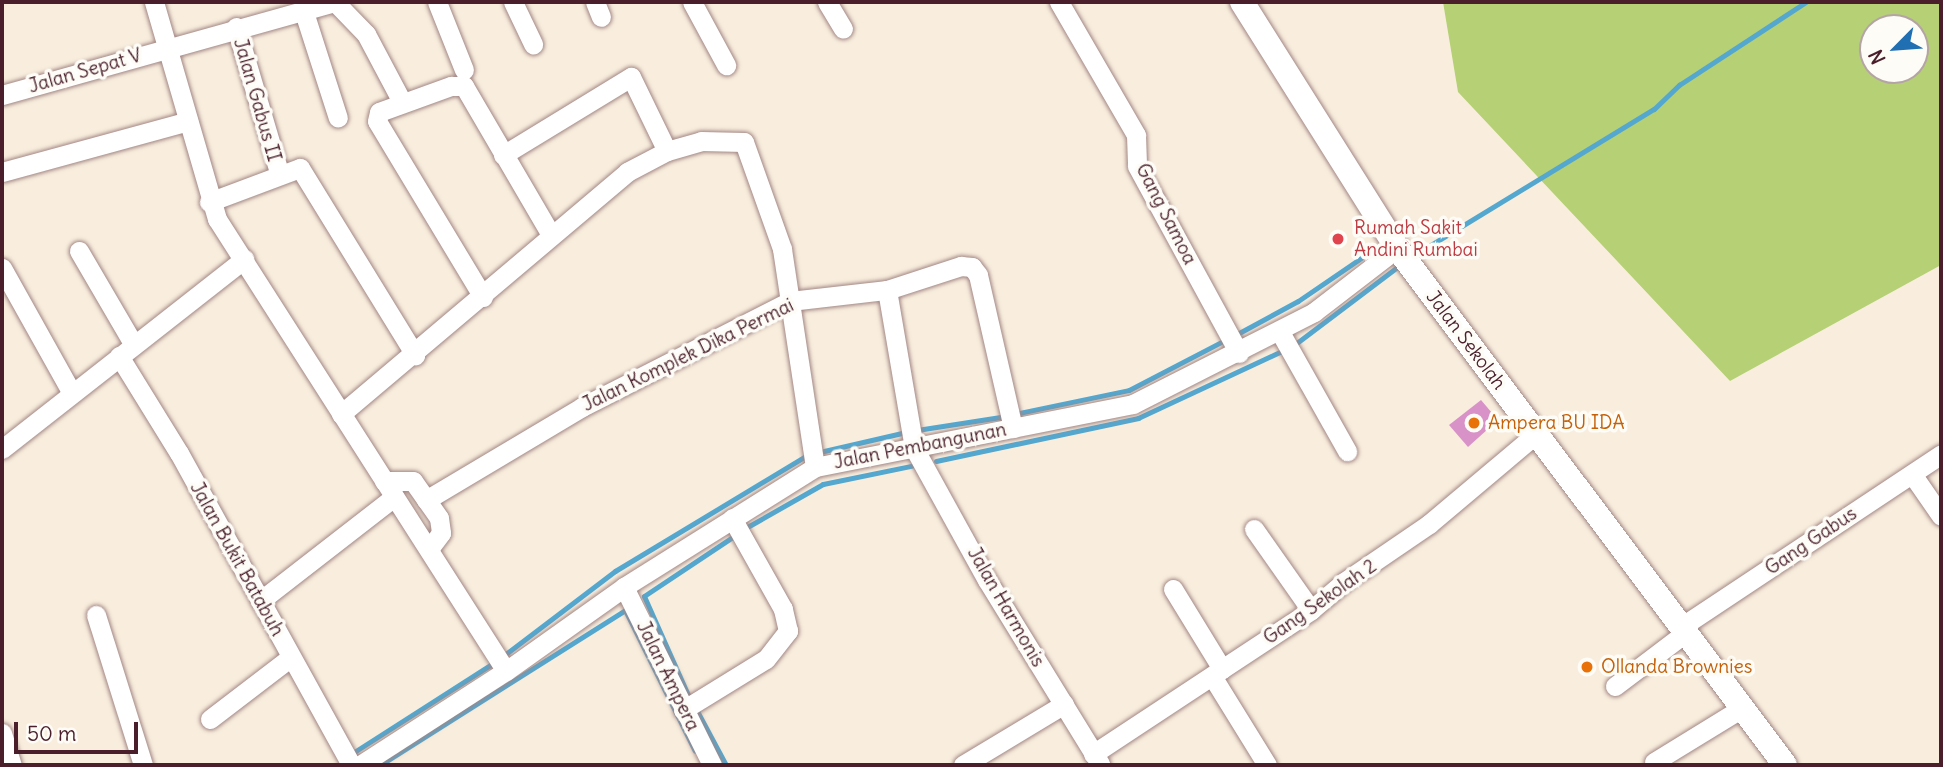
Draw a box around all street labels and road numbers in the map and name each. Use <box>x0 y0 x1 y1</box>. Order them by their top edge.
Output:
street label: Jalan Gabus II <box>229 36 285 164</box>
street label: Jalan Sepat V <box>26 44 144 98</box>
street label: Gang Samoa <box>1131 160 1201 268</box>
street label: Jalan Sekolah <box>1421 286 1511 394</box>
street label: Jalan Komplek Dika Permai <box>578 294 798 416</box>
street label: Jalan Pembangunan <box>832 418 1008 474</box>
street label: Jalan Bukit Batabuh <box>185 478 289 640</box>
street label: Gang Gabus <box>1761 502 1861 580</box>
street label: Jalan Harmonis <box>962 543 1050 671</box>
street label: Gang Sekolah 2 <box>1259 555 1381 649</box>
street label: Jalan Ampera <box>632 617 704 735</box>

